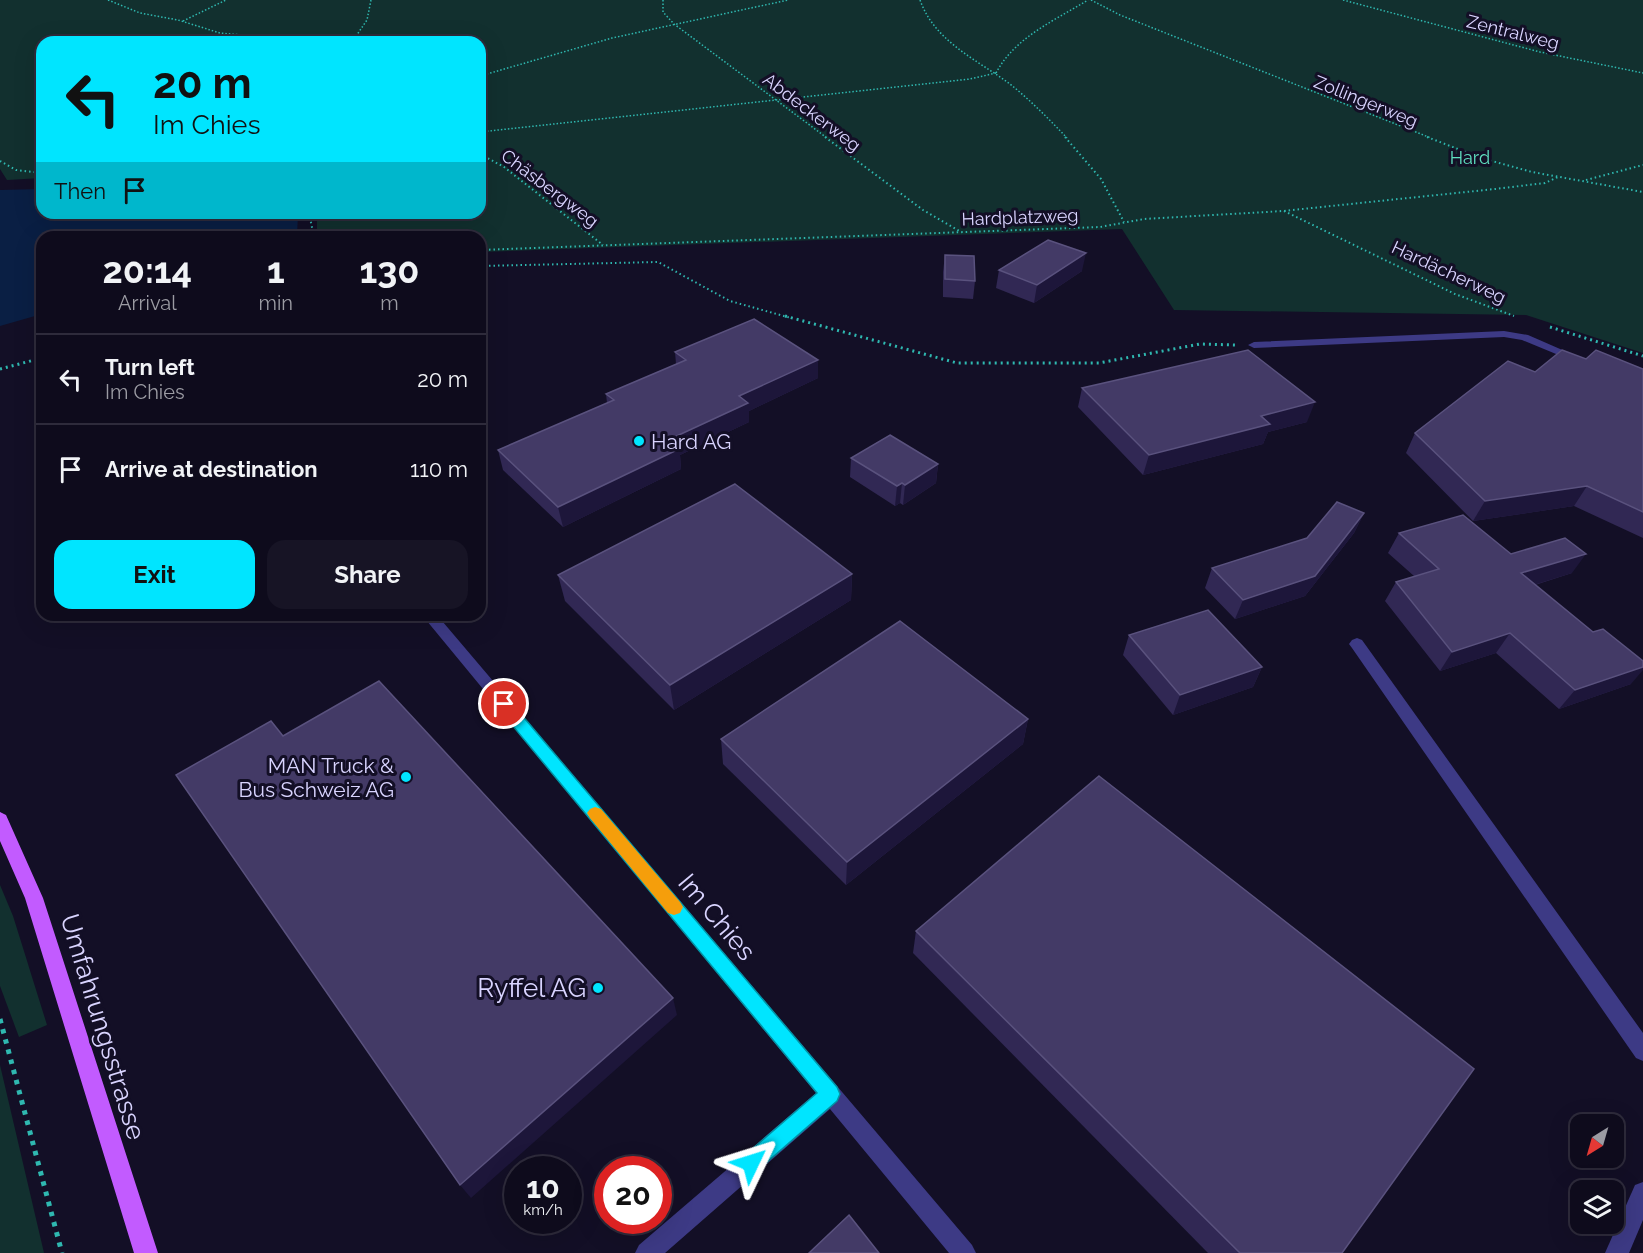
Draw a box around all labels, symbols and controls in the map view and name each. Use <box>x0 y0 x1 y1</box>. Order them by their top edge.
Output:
street label: Zentralweg <box>1465 10 1561 54</box>
text: 20 m <box>153 59 252 108</box>
icon: left <box>54 60 132 138</box>
street label: Abdeckerweg <box>759 68 865 156</box>
street label: Zollingerweg <box>1311 71 1421 131</box>
text: Im Chies <box>153 109 260 140</box>
street label: Chäsbergweg <box>497 145 603 231</box>
park label: Hard <box>1450 147 1490 168</box>
icon: arrive <box>118 174 151 207</box>
text: Then <box>54 178 106 204</box>
street label: Hardplatzweg <box>961 204 1079 230</box>
street label: Hardächerweg <box>1389 236 1509 308</box>
text: 20:14 <box>102 249 192 291</box>
text: 1 <box>267 249 285 291</box>
text: 130 <box>360 249 419 291</box>
text: Arrival <box>118 291 177 315</box>
text: min <box>259 291 293 315</box>
text: m <box>380 291 399 315</box>
text: Turn left <box>105 354 195 380</box>
icon: left <box>54 363 87 396</box>
text: 20 m <box>417 366 468 392</box>
text: Im Chies <box>105 380 185 404</box>
place label: Hard AG <box>651 429 731 454</box>
marker: Hard AG <box>632 434 646 448</box>
icon: arrive <box>54 453 87 486</box>
text: Arrive at destination <box>105 456 318 482</box>
text: 110 m <box>410 456 468 482</box>
button: Exit <box>54 540 255 609</box>
button: Share <box>267 540 468 609</box>
pin <box>478 678 529 729</box>
icon: arrive <box>487 687 520 720</box>
place label: MAN Truck & Bus Schweiz AG <box>238 753 394 802</box>
marker: MAN Truck & Bus Schweiz AG <box>399 770 413 784</box>
street label: Im Chies <box>672 868 762 966</box>
street label: Umfahrungsstrasse <box>54 911 152 1143</box>
place label: Ryffel AG <box>477 973 586 1003</box>
marker: Ryffel AG <box>591 981 605 995</box>
north arrow <box>1570 1114 1624 1168</box>
map controls <box>1570 1114 1624 1234</box>
position arrow <box>719 1131 783 1195</box>
speed limit sign: 20 <box>594 1156 672 1234</box>
text: 10 <box>526 1170 560 1205</box>
button: layers <box>1570 1180 1624 1234</box>
text: km/h <box>523 1201 563 1219</box>

